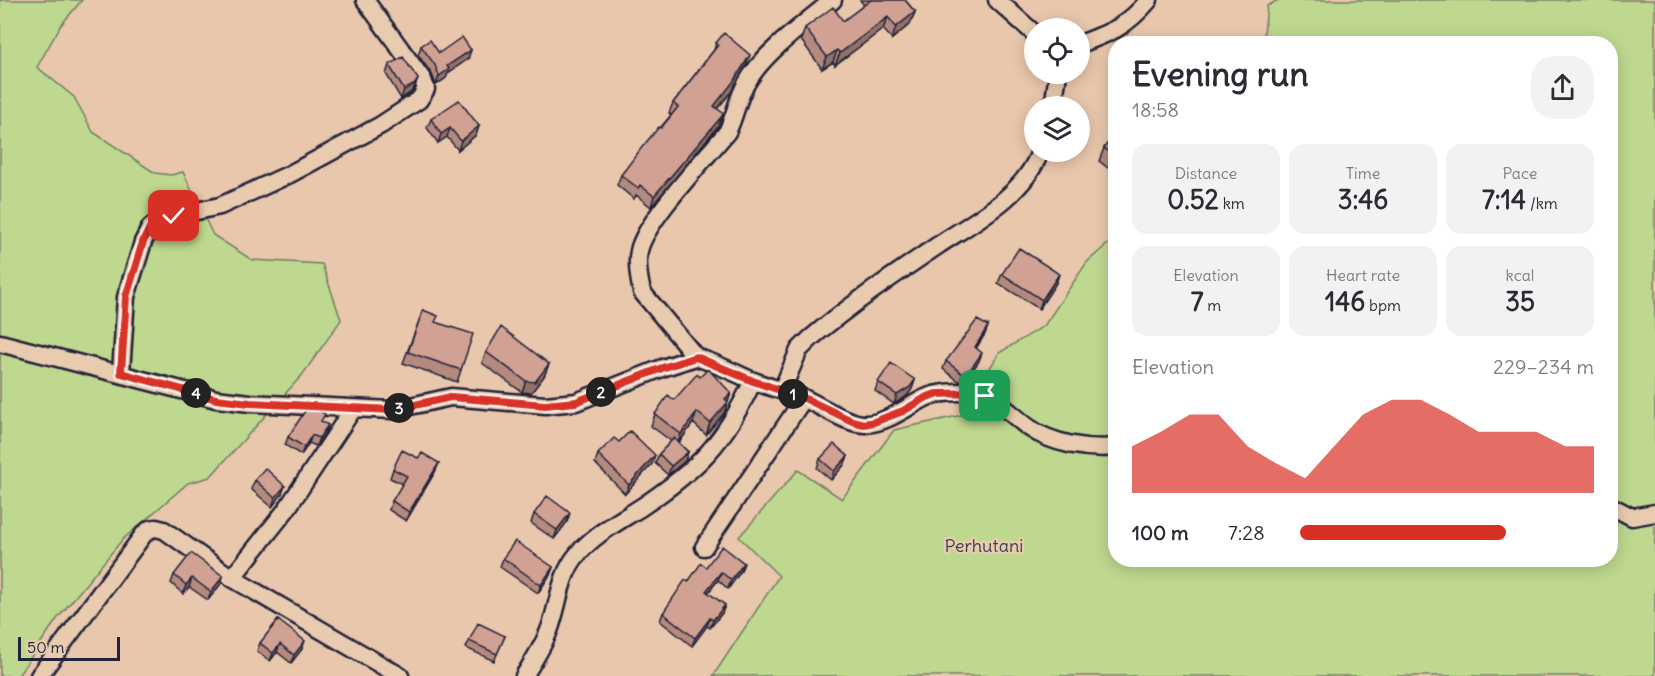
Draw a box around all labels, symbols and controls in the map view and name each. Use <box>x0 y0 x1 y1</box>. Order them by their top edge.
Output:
map controls <box>1024 18 1090 162</box>
button: locate <box>1024 18 1090 84</box>
text: Evening run <box>1132 53 1308 95</box>
button: share <box>1531 56 1594 119</box>
button: layers <box>1024 96 1090 162</box>
text: 18:58 <box>1132 97 1179 122</box>
text: Distance <box>1175 163 1237 183</box>
text: Time <box>1346 163 1380 183</box>
text: Pace <box>1503 163 1537 183</box>
text: 0.52 <box>1167 183 1219 216</box>
text: 3:46 <box>1338 183 1388 216</box>
text: 7:14 <box>1482 183 1526 216</box>
pin <box>148 190 199 241</box>
text: km <box>1219 193 1245 213</box>
text: /km <box>1526 193 1558 213</box>
icon: check <box>157 199 190 232</box>
text: Elevation <box>1173 265 1239 285</box>
text: Heart rate <box>1326 265 1400 285</box>
text: kcal <box>1506 265 1534 285</box>
text: 7 <box>1191 285 1203 318</box>
text: 146 <box>1325 285 1365 318</box>
text: 35 <box>1505 285 1535 318</box>
text: m <box>1203 295 1221 315</box>
text: bpm <box>1365 295 1401 315</box>
text: Elevation <box>1132 354 1214 379</box>
text: 229–234 m <box>1493 354 1594 379</box>
pin <box>959 370 1010 421</box>
pin: 2 <box>586 377 616 407</box>
pin: 4 <box>181 378 211 408</box>
pin: 1 <box>778 379 808 409</box>
icon: arrive <box>968 379 1001 412</box>
text: 2 <box>597 382 605 402</box>
text: 4 <box>191 383 201 403</box>
text: 1 <box>790 384 796 404</box>
pin: 3 <box>384 393 414 423</box>
text: 3 <box>394 398 404 418</box>
text: 100 m <box>1132 520 1189 545</box>
text: 7:28 <box>1228 520 1265 545</box>
park label: Perhutani <box>945 534 1023 557</box>
scale bar <box>18 634 120 662</box>
text: 50 m <box>27 637 65 657</box>

